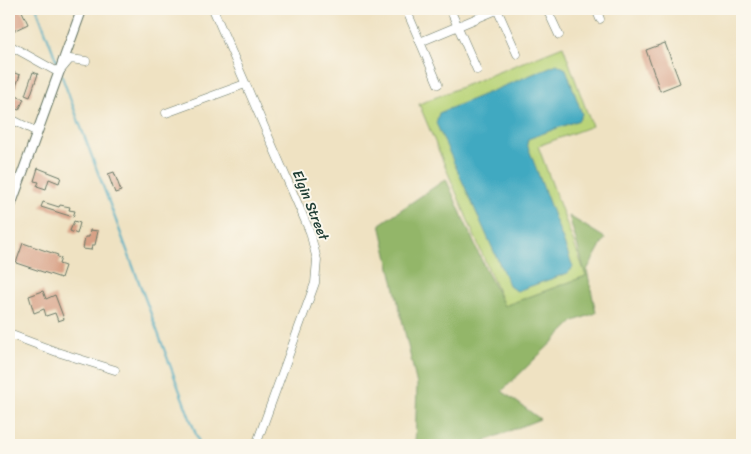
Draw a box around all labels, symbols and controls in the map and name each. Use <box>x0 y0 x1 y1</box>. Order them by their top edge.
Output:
street label: Elgin Street <box>285 166 337 246</box>

